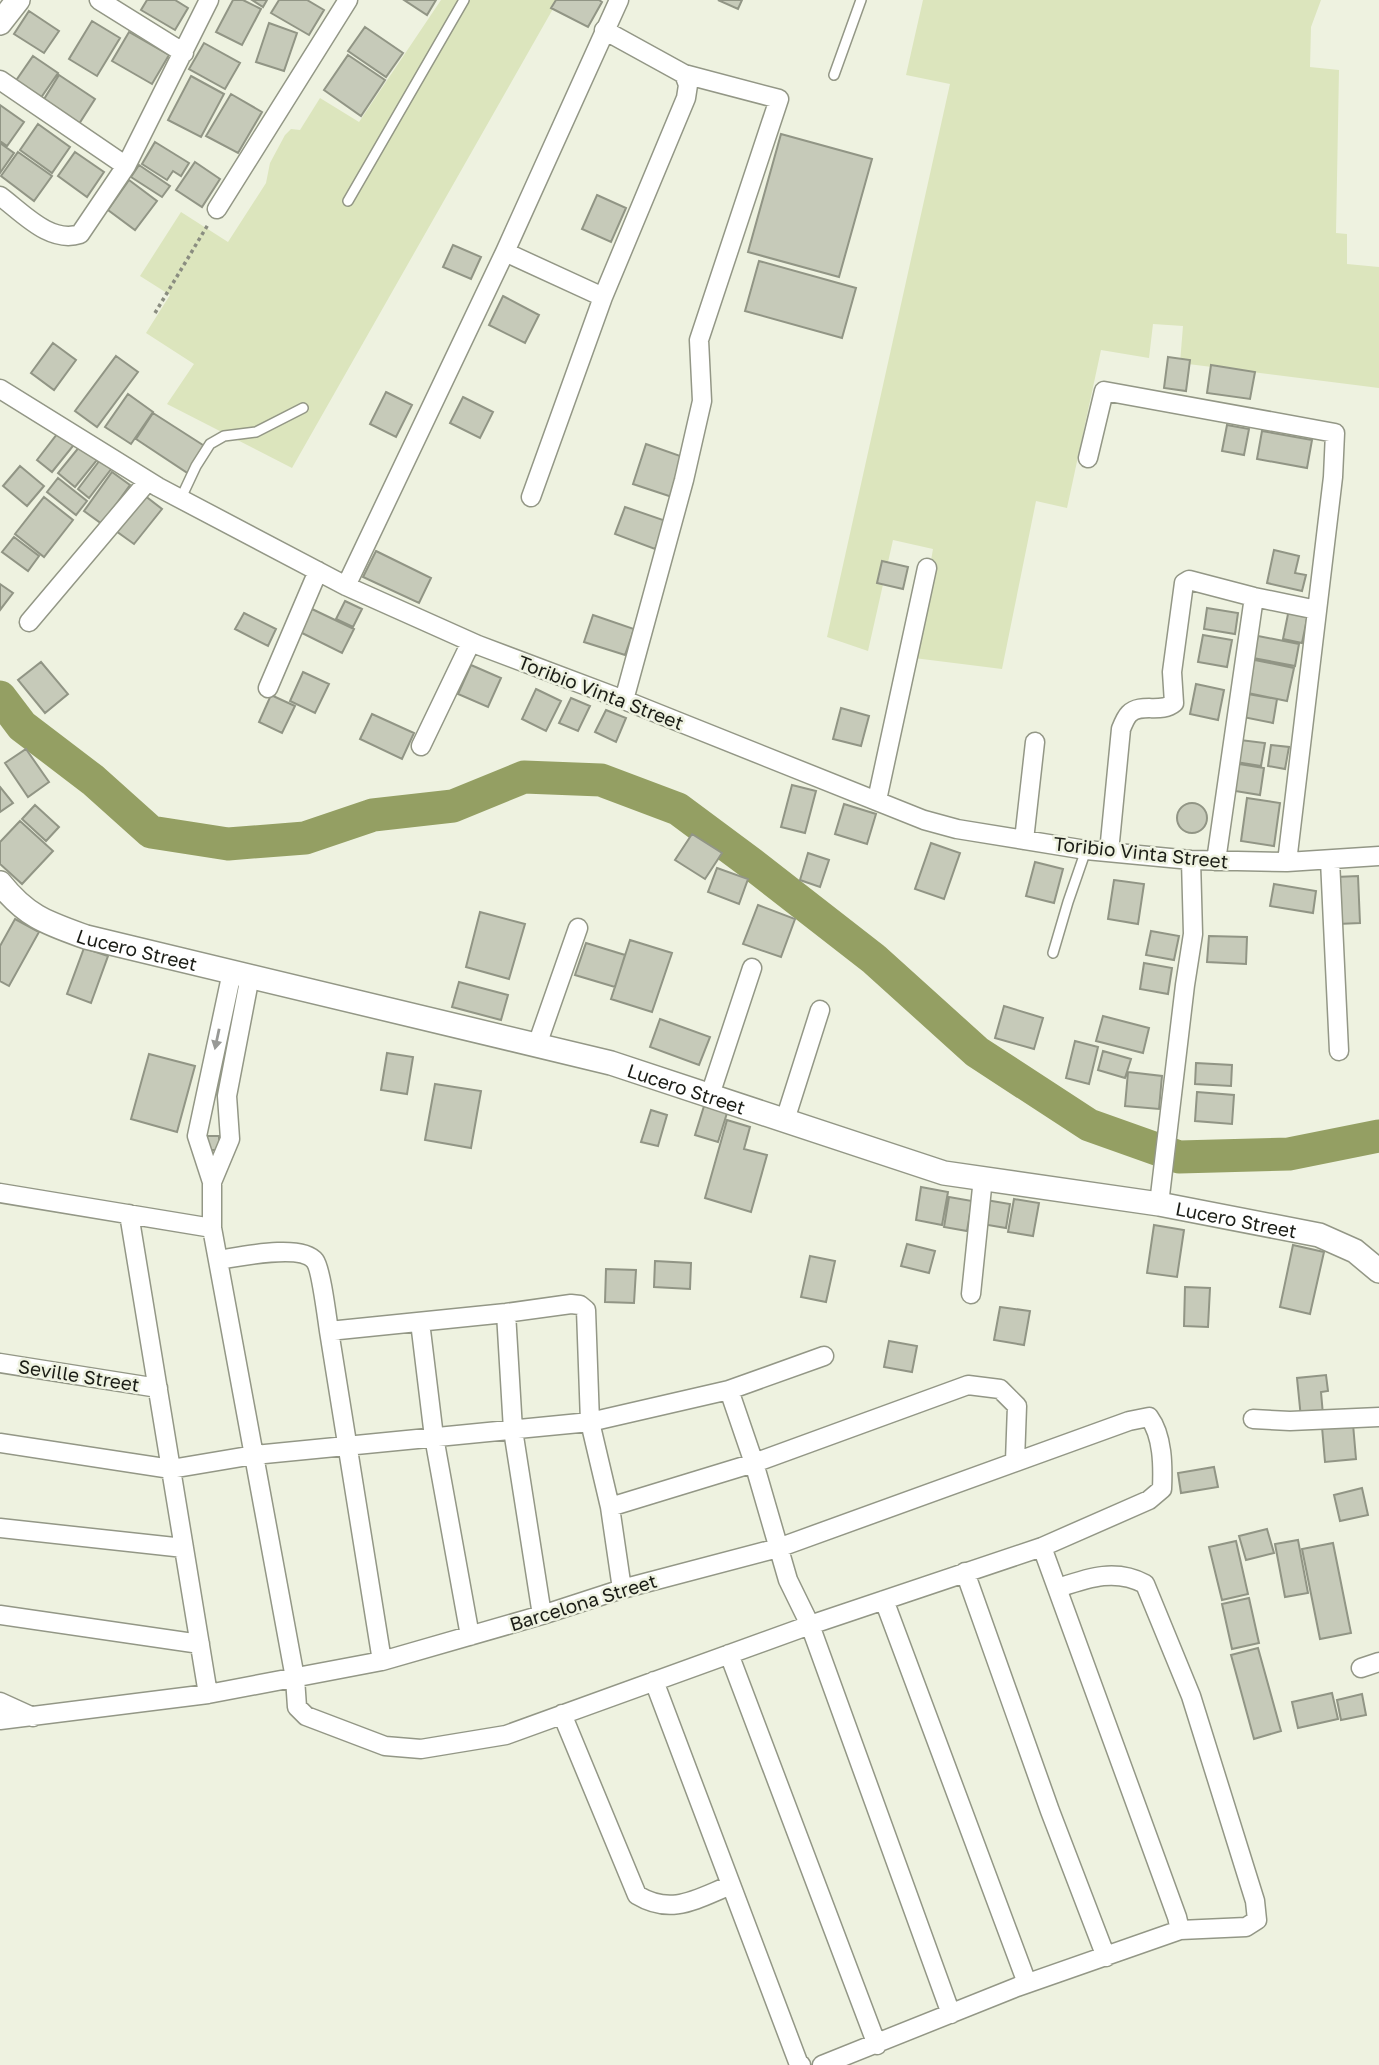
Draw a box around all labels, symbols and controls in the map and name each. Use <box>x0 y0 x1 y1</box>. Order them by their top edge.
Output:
street label: Toribio Vinta Street <box>515 650 687 734</box>
street label: Toribio Vinta Street <box>1053 831 1229 873</box>
street label: Lucero Street <box>74 923 200 975</box>
one-way arrow <box>212 1028 223 1050</box>
street label: Lucero Street <box>625 1058 749 1118</box>
street label: Lucero Street <box>1174 1196 1299 1242</box>
street label: Seville Street <box>17 1354 141 1396</box>
street label: Barcelona Street <box>507 1569 659 1635</box>

